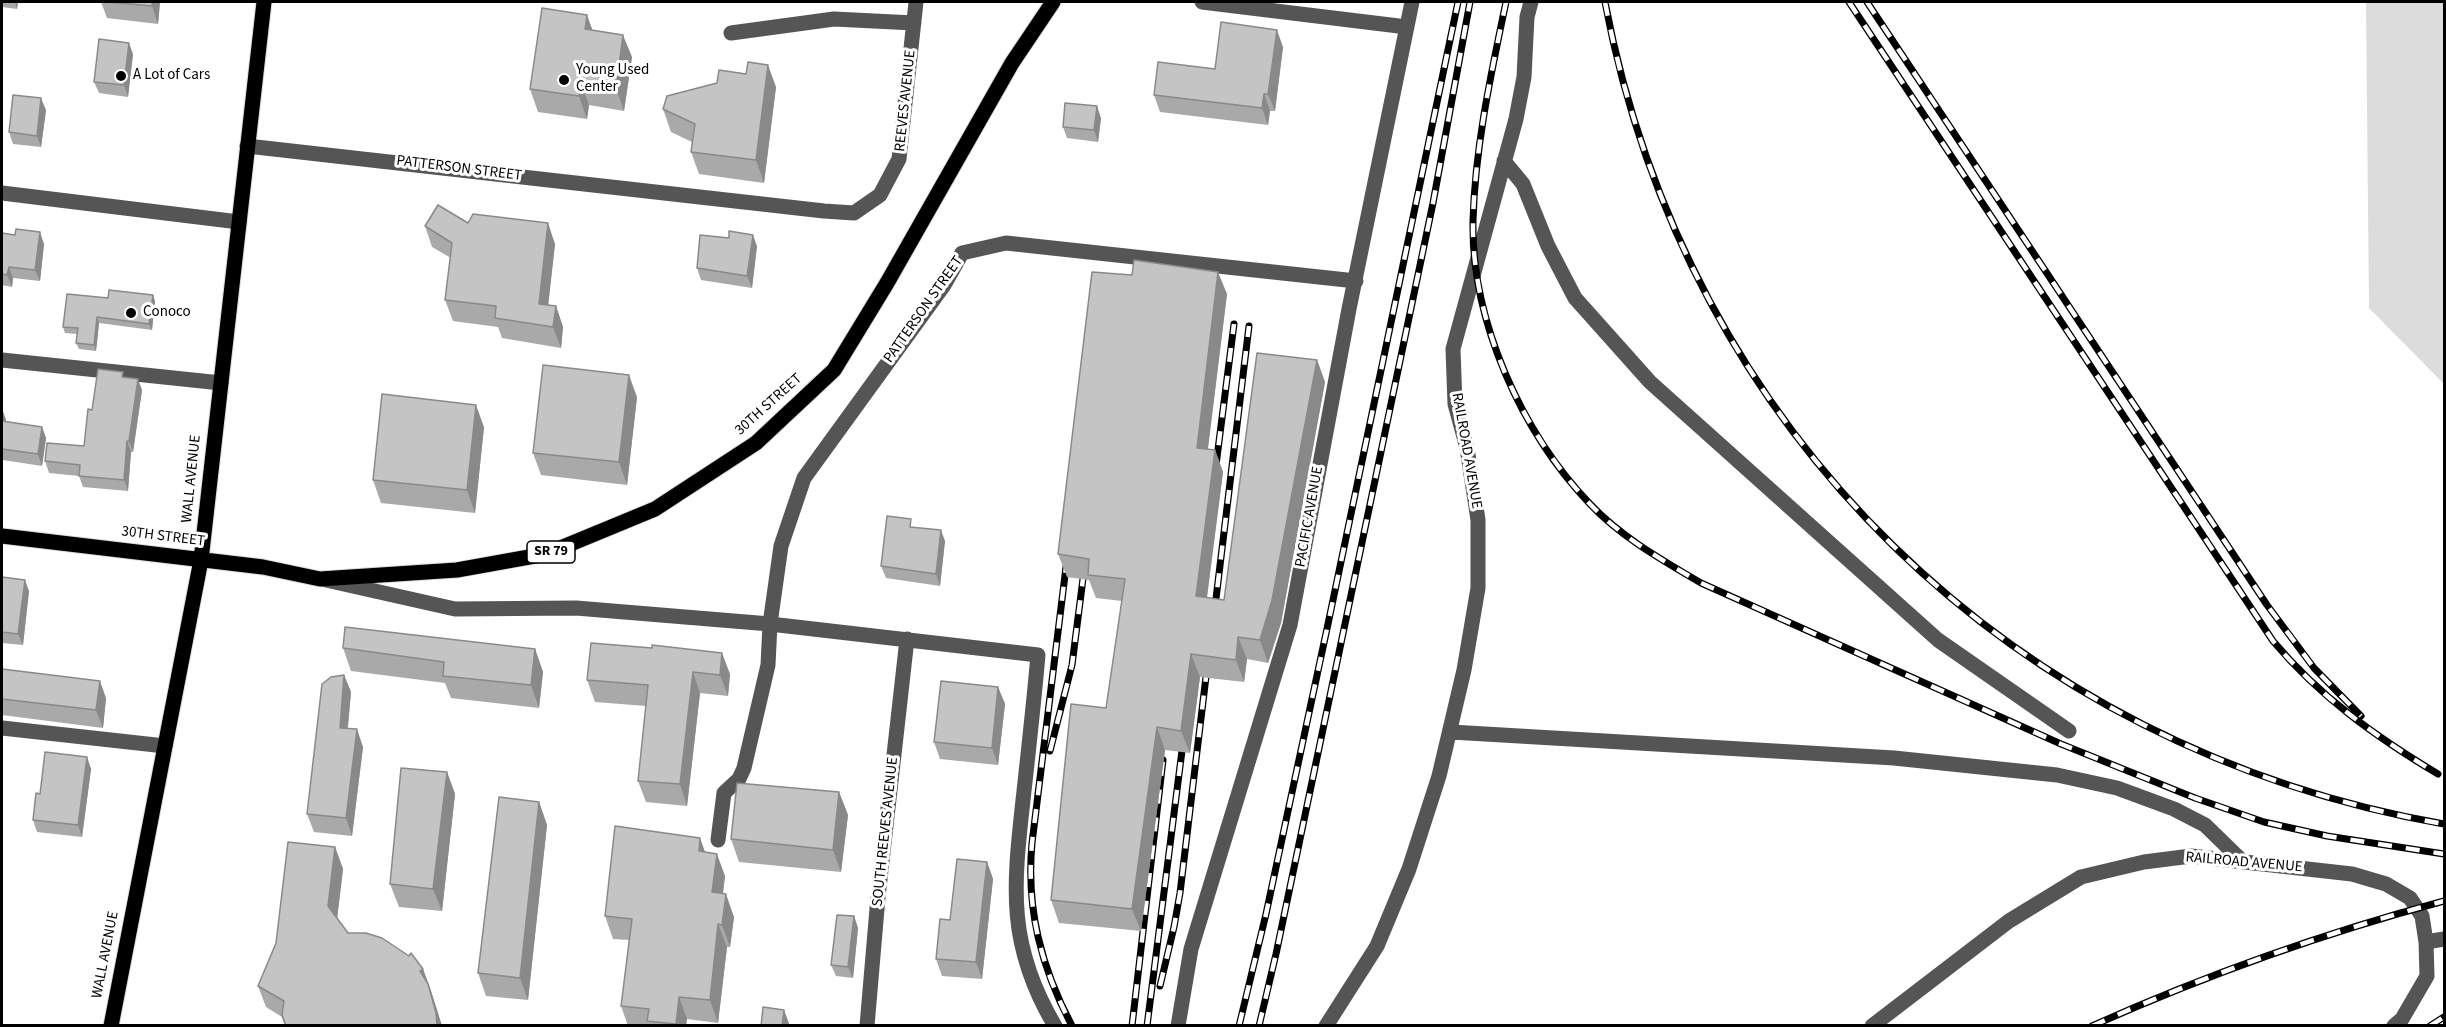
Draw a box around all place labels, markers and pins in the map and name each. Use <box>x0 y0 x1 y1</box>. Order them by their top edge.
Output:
place label: Young Used Center <box>576 62 649 97</box>
place label: A Lot of Cars <box>133 67 210 85</box>
marker: A Lot of Cars <box>114 69 128 83</box>
marker: Young Used Center <box>557 73 571 87</box>
place label: Conoco <box>143 304 191 322</box>
marker: Conoco <box>124 306 138 320</box>

